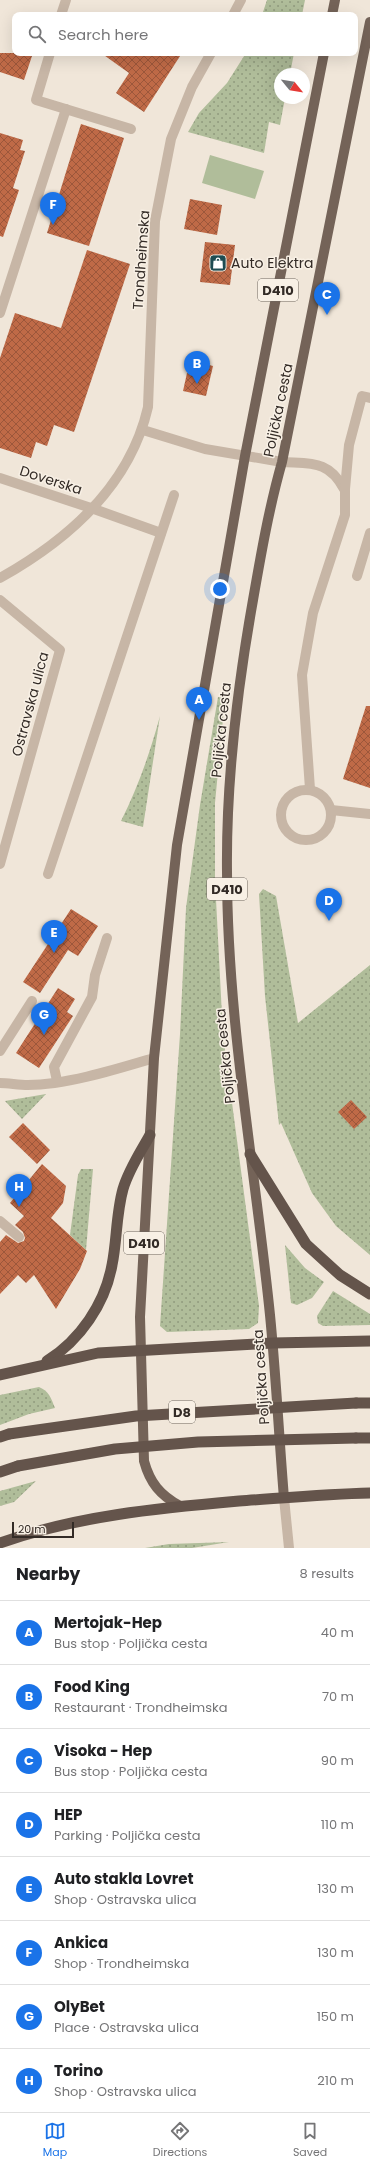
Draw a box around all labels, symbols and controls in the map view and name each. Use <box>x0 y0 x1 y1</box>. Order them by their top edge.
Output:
search box <box>12 12 358 56</box>
icon: search <box>26 23 48 45</box>
text: Search here <box>58 24 148 45</box>
north arrow <box>274 68 310 104</box>
pin: F <box>40 192 66 225</box>
street label: Trondheimska <box>128 210 154 310</box>
shop icon: Auto Elektra <box>208 253 228 273</box>
place label: Auto Elektra <box>231 253 314 273</box>
road number: D410 <box>258 279 298 301</box>
pin: C <box>314 282 340 315</box>
pin: B <box>184 351 210 384</box>
street label: Poljička cesta <box>258 361 298 459</box>
street label: Doverska <box>17 461 85 499</box>
your location <box>210 579 230 599</box>
street label: Ostravska ulica <box>6 650 54 758</box>
street label: Poljička cesta <box>206 682 236 778</box>
pin: A <box>186 687 212 720</box>
road number: D410 <box>207 878 247 900</box>
pin: D <box>316 888 342 921</box>
pin: E <box>41 920 67 953</box>
pin: G <box>31 1002 57 1035</box>
street label: Poljička cesta <box>210 1008 240 1104</box>
pin: H <box>6 1174 32 1207</box>
road number: D410 <box>124 1232 164 1254</box>
street label: Poljička cesta <box>248 1329 274 1425</box>
road number: D8 <box>169 1401 195 1423</box>
scale bar <box>12 1520 74 1539</box>
text: 20 m <box>18 1521 46 1537</box>
text: Nearby <box>16 1562 80 1586</box>
text: 8 results <box>300 1564 354 1583</box>
text: Mertojak-Hep <box>54 1612 162 1633</box>
text: A <box>24 1623 34 1642</box>
text: 40 m <box>321 1623 354 1642</box>
text: Bus stop · Poljička cesta <box>54 1634 207 1653</box>
text: Food King <box>54 1676 130 1697</box>
text: B <box>25 1687 33 1706</box>
text: 70 m <box>322 1687 354 1706</box>
text: Restaurant · Trondheimska <box>54 1698 228 1717</box>
text: Visoka - Hep <box>54 1740 152 1761</box>
text: C <box>24 1751 34 1770</box>
text: 90 m <box>321 1751 354 1770</box>
text: Bus stop · Poljička cesta <box>54 1762 207 1781</box>
text: HEP <box>54 1804 82 1825</box>
text: D <box>24 1815 34 1834</box>
text: 110 m <box>321 1815 354 1834</box>
text: Parking · Poljička cesta <box>54 1826 200 1845</box>
text: Auto stakla Lovret <box>54 1868 194 1889</box>
text: E <box>25 1879 33 1898</box>
text: 130 m <box>317 1879 354 1898</box>
text: Shop · Ostravska ulica <box>54 1890 197 1909</box>
text: Ankica <box>54 1932 108 1953</box>
text: F <box>25 1943 33 1962</box>
text: 130 m <box>317 1943 354 1962</box>
text: Shop · Trondheimska <box>54 1954 189 1973</box>
text: OlyBet <box>54 1996 105 2017</box>
text: G <box>24 2007 34 2026</box>
text: 150 m <box>317 2007 354 2026</box>
text: Place · Ostravska ulica <box>54 2018 199 2037</box>
text: Torino <box>54 2060 103 2081</box>
text: H <box>24 2071 34 2090</box>
text: 210 m <box>317 2071 354 2090</box>
text: Shop · Ostravska ulica <box>54 2082 197 2101</box>
tab: Map <box>43 2120 67 2161</box>
tab: Directions <box>153 2120 207 2161</box>
tab: Saved <box>293 2120 327 2161</box>

